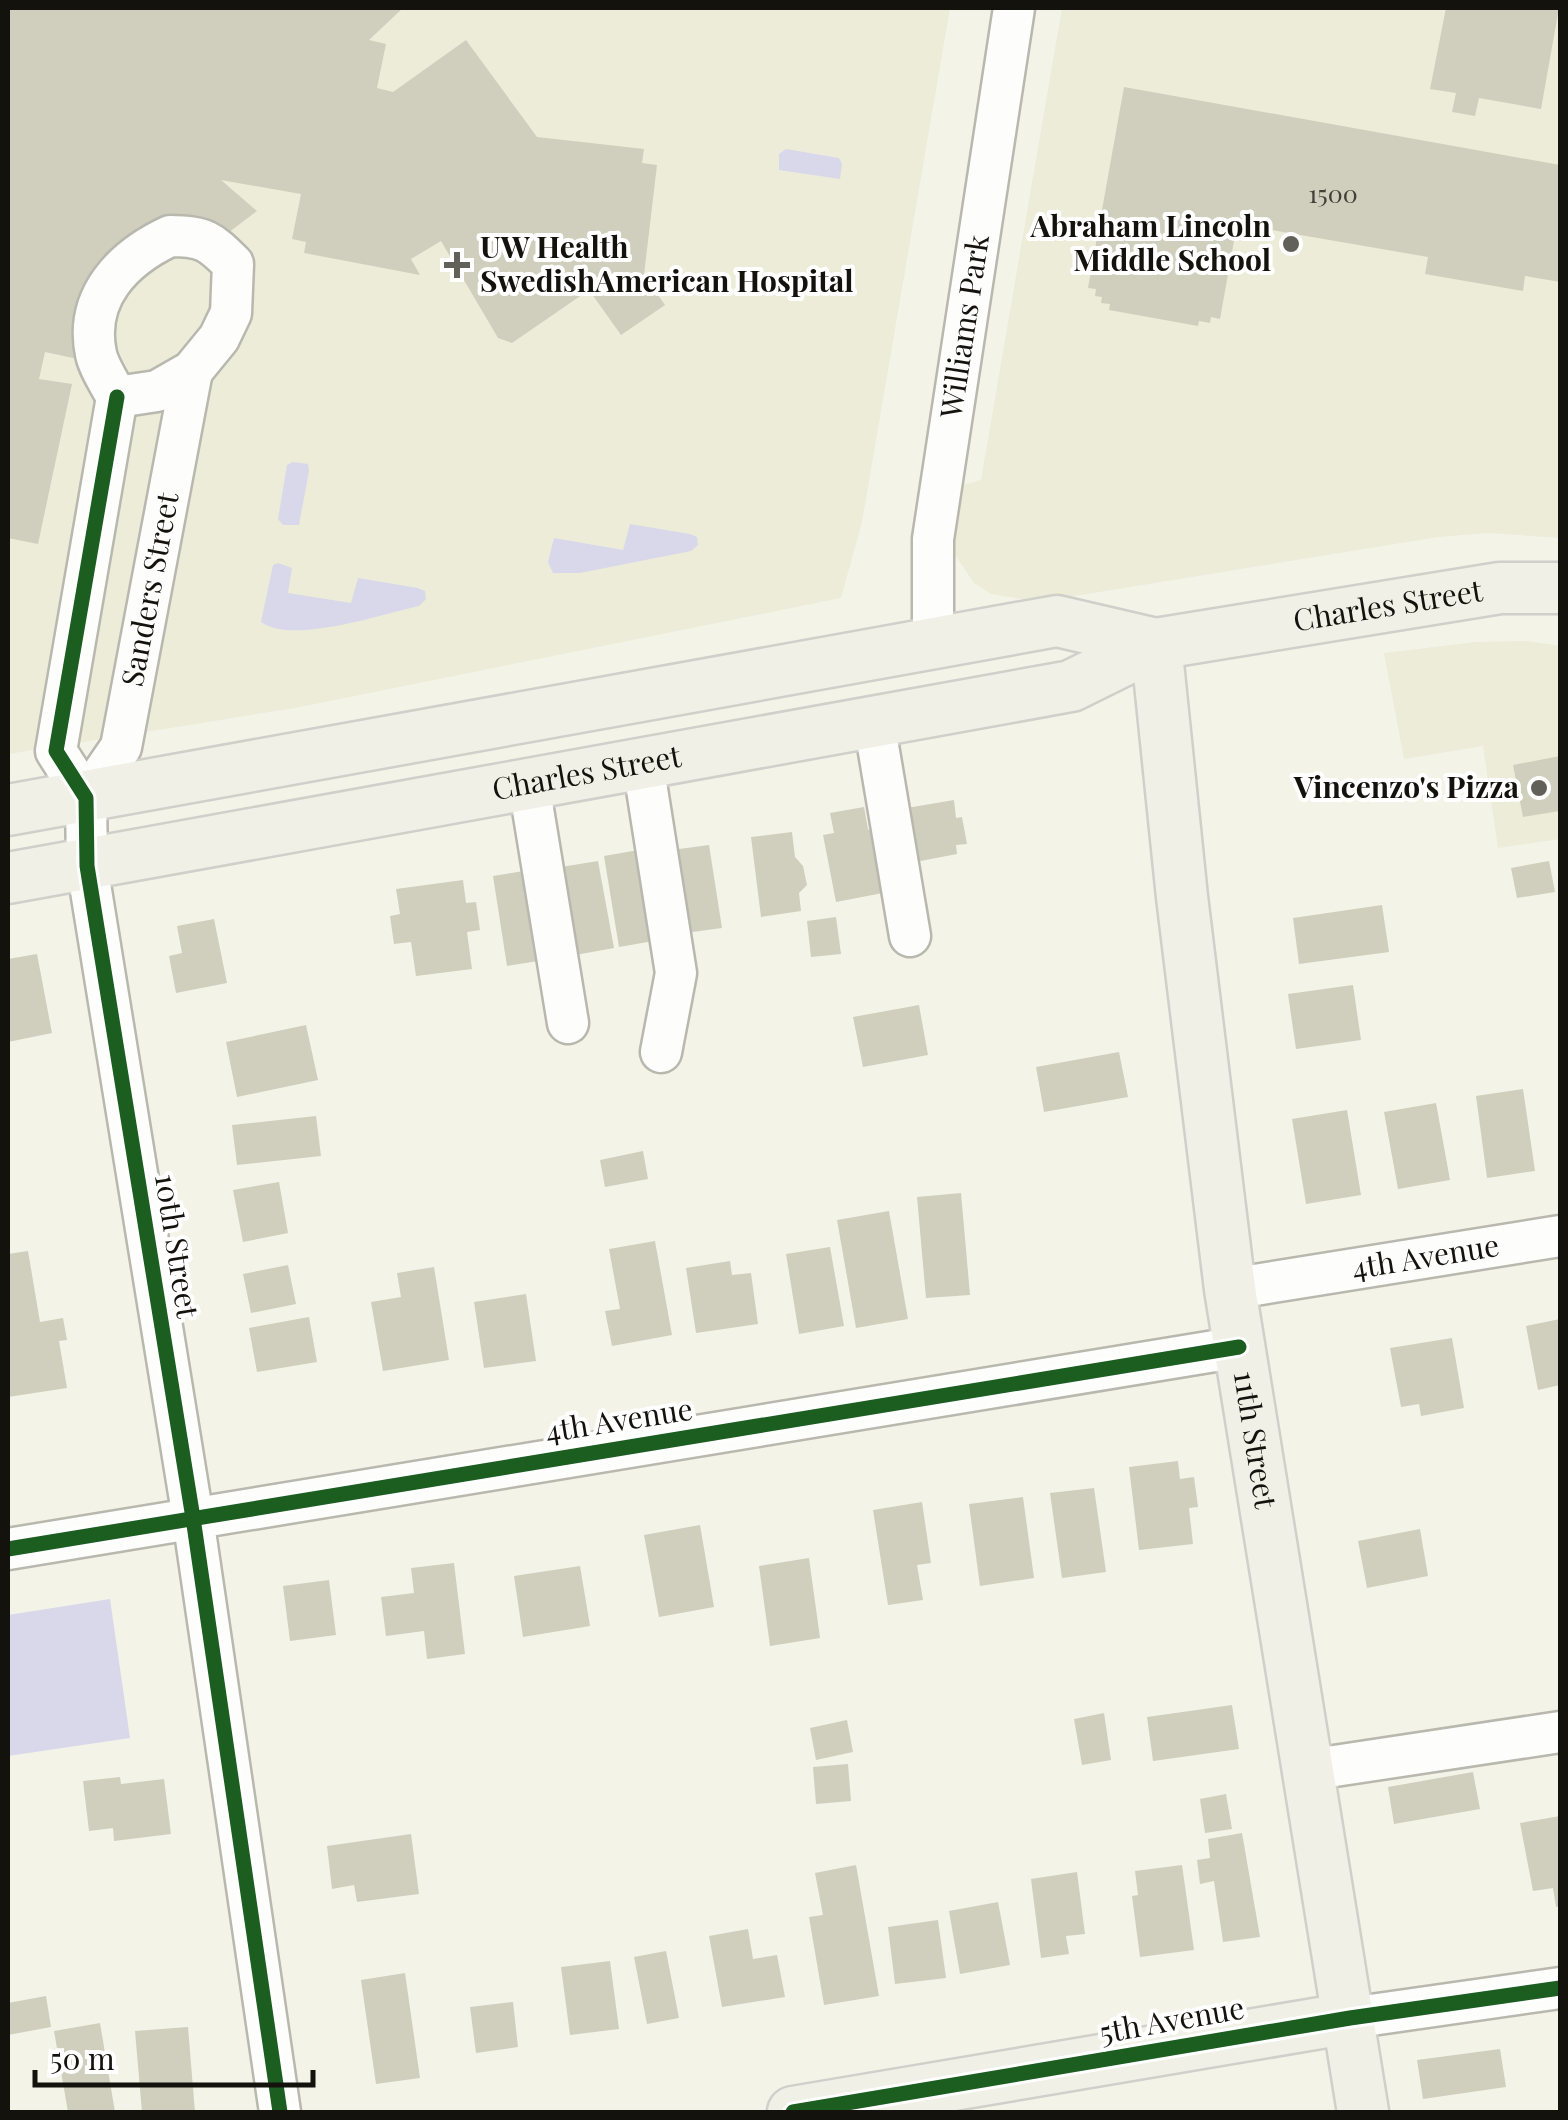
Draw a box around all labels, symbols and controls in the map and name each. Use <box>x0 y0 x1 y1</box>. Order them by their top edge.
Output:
house number: 1500 <box>1308 176 1358 209</box>
place label: Abraham Lincoln Middle School <box>1029 205 1272 279</box>
place label: UW Health SwedishAmerican Hospital <box>480 226 854 300</box>
street label: Williams Park <box>930 231 997 422</box>
marker: Abraham Lincoln Middle School <box>1280 233 1302 255</box>
marker: UW Health SwedishAmerican Hospital <box>444 252 470 278</box>
street label: Sanders Street <box>111 489 187 690</box>
street label: Charles Street <box>1290 569 1485 639</box>
street label: Charles Street <box>489 735 684 808</box>
place label: Vincenzo's Pizza <box>1293 766 1519 806</box>
marker: Vincenzo's Pizza <box>1528 777 1550 799</box>
street label: 10th Street <box>147 1171 209 1321</box>
street label: 4th Avenue <box>1349 1224 1502 1287</box>
street label: 11th Street <box>1226 1368 1287 1511</box>
street label: 4th Avenue <box>542 1388 695 1450</box>
street label: 5th Avenue <box>1096 1987 1247 2051</box>
scale bar <box>35 2025 312 2087</box>
text: 50 m <box>50 2038 115 2078</box>

